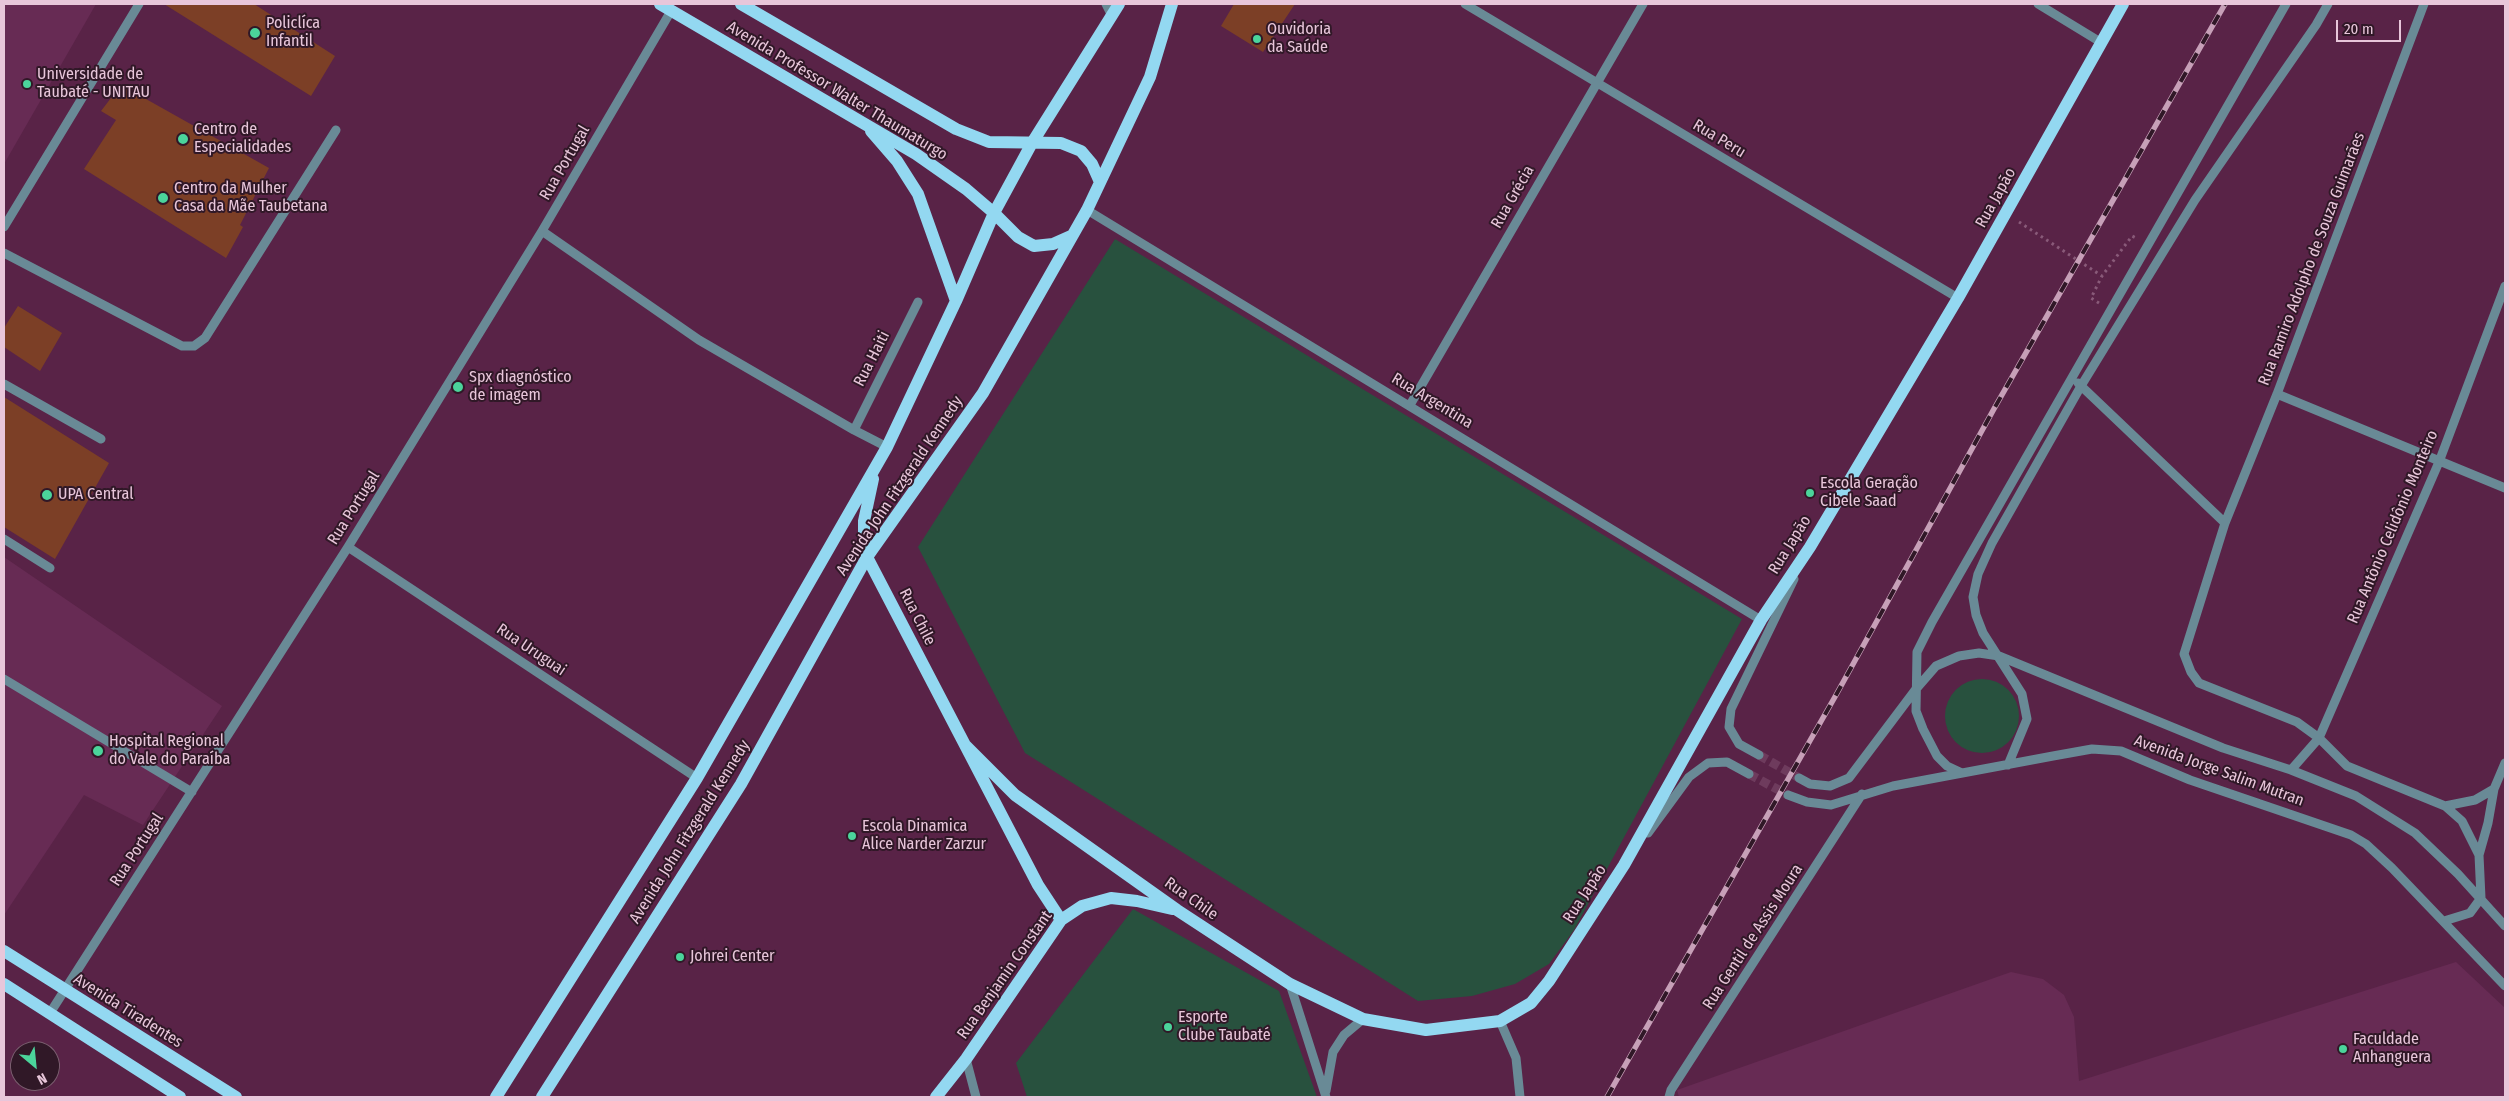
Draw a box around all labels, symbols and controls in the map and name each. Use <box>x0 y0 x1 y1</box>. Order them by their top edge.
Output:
scale bar <box>2339 10 2404 42</box>
place label: Policlíca Infantil <box>266 14 320 52</box>
street label: Avenida Professor Walter Thaumaturgo <box>723 17 951 165</box>
place label: Ouvidoria da Saúde <box>1267 20 1331 58</box>
text: 20 m <box>2344 20 2374 38</box>
marker: Policlíca Infantil <box>248 26 262 40</box>
marker: Ouvidoria da Saúde <box>1251 33 1263 45</box>
place label: Universidade de Taubaté - UNITAU <box>37 65 150 103</box>
marker: Universidade de Taubaté - UNITAU <box>21 78 33 90</box>
street label: Rua Peru <box>1689 116 1749 162</box>
place label: Centro de Especialidades <box>194 120 291 158</box>
street label: Rua Portugal <box>536 122 594 204</box>
street label: Rua Ramiro Adolpho de Souza Guimarães <box>2255 130 2369 388</box>
marker: Centro de Especialidades <box>176 132 190 146</box>
street label: Rua Grécia <box>1487 162 1539 232</box>
street label: Rua Japão <box>1972 165 2020 231</box>
place label: Centro da Mulher Casa da Mãe Taubetana <box>174 179 328 217</box>
marker: Centro da Mulher Casa da Mãe Taubetana <box>156 191 170 205</box>
street label: Rua Haiti <box>850 328 894 390</box>
place label: Spx diagnóstico de imagem <box>469 368 572 406</box>
street label: Rua Argentina <box>1388 369 1476 433</box>
marker: Spx diagnóstico de imagem <box>451 380 465 394</box>
street label: Avenida John Fitzgerald Kennedy <box>833 393 967 579</box>
street label: Rua Antônio Celidônio Monteiro <box>2344 428 2442 626</box>
street label: Rua Portugal <box>324 468 384 548</box>
place label: Escola Geração Cibele Saad <box>1820 474 1918 512</box>
place label: UPA Central <box>58 485 133 505</box>
marker: Escola Geração Cibele Saad <box>1804 487 1816 499</box>
marker: UPA Central <box>40 488 54 502</box>
street label: Rua Japão <box>1764 512 1816 578</box>
street label: Rua Chile <box>895 585 939 649</box>
street label: Rua Uruguai <box>493 620 569 680</box>
street label: Avenida Jorge Salim Mutran <box>2131 731 2307 811</box>
place label: Hospital Regional do Vale do Paraíba <box>109 732 230 770</box>
street label: Avenida John Fitzgerald Kennedy <box>626 737 754 927</box>
marker: Hospital Regional do Vale do Paraíba <box>91 744 105 758</box>
street label: Rua Portugal <box>106 810 168 890</box>
place label: Escola Dinamica Alice Narder Zarzur <box>862 817 986 855</box>
marker: Escola Dinamica Alice Narder Zarzur <box>846 830 858 842</box>
street label: Rua Japão <box>1559 861 1611 927</box>
street label: Rua Gentil de Assis Moura <box>1699 861 1807 1013</box>
street label: Rua Chile <box>1160 874 1222 924</box>
street label: Rua Benjamin Constant <box>953 907 1057 1043</box>
place label: Johrei Center <box>690 947 775 967</box>
marker: Johrei Center <box>674 951 686 963</box>
street label: Avenida Tiradentes <box>70 970 186 1052</box>
place label: Esporte Clube Taubaté <box>1178 1008 1271 1046</box>
marker: Esporte Clube Taubaté <box>1162 1021 1174 1033</box>
place label: Faculdade Anhanguera <box>2353 1030 2431 1068</box>
north arrow <box>10 1041 60 1091</box>
marker: Faculdade Anhanguera <box>2337 1043 2349 1055</box>
text: N <box>34 1069 50 1088</box>

